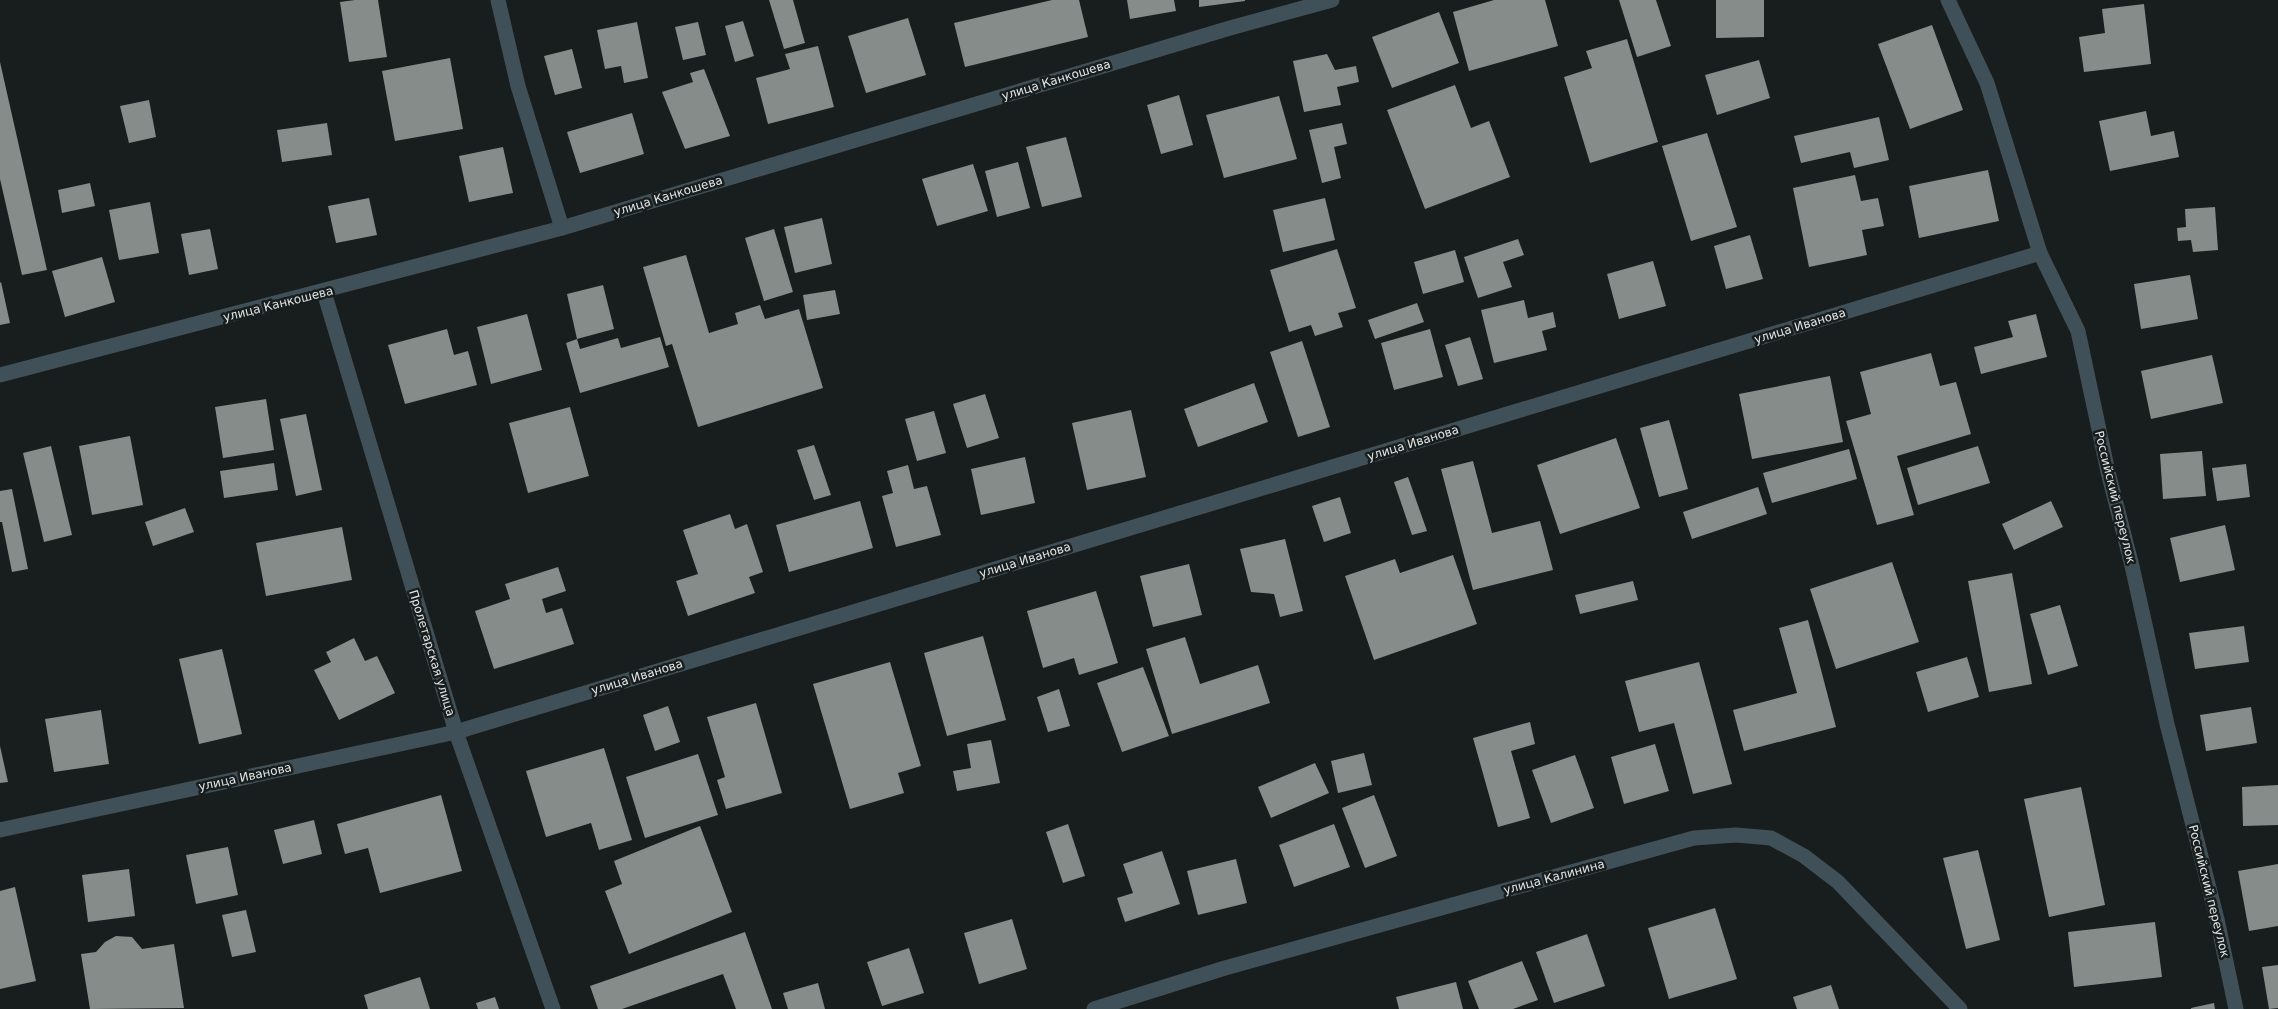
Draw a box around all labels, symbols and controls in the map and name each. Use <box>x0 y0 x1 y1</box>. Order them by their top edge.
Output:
street label: улица Канкошева <box>1000 57 1112 103</box>
street label: улица Канкошева <box>612 173 724 219</box>
street label: улица Канкошева <box>221 284 335 324</box>
street label: улица Иванова <box>1753 305 1847 347</box>
street label: улица Иванова <box>1366 422 1460 464</box>
street label: Российский переулок <box>2092 429 2138 565</box>
street label: улица Иванова <box>978 539 1072 581</box>
street label: Пролетарская улица <box>406 588 458 718</box>
street label: улица Иванова <box>590 656 684 698</box>
street label: улица Иванова <box>197 760 293 794</box>
street label: Российский переулок <box>2186 823 2232 959</box>
street label: улица Калинина <box>1502 857 1606 897</box>

